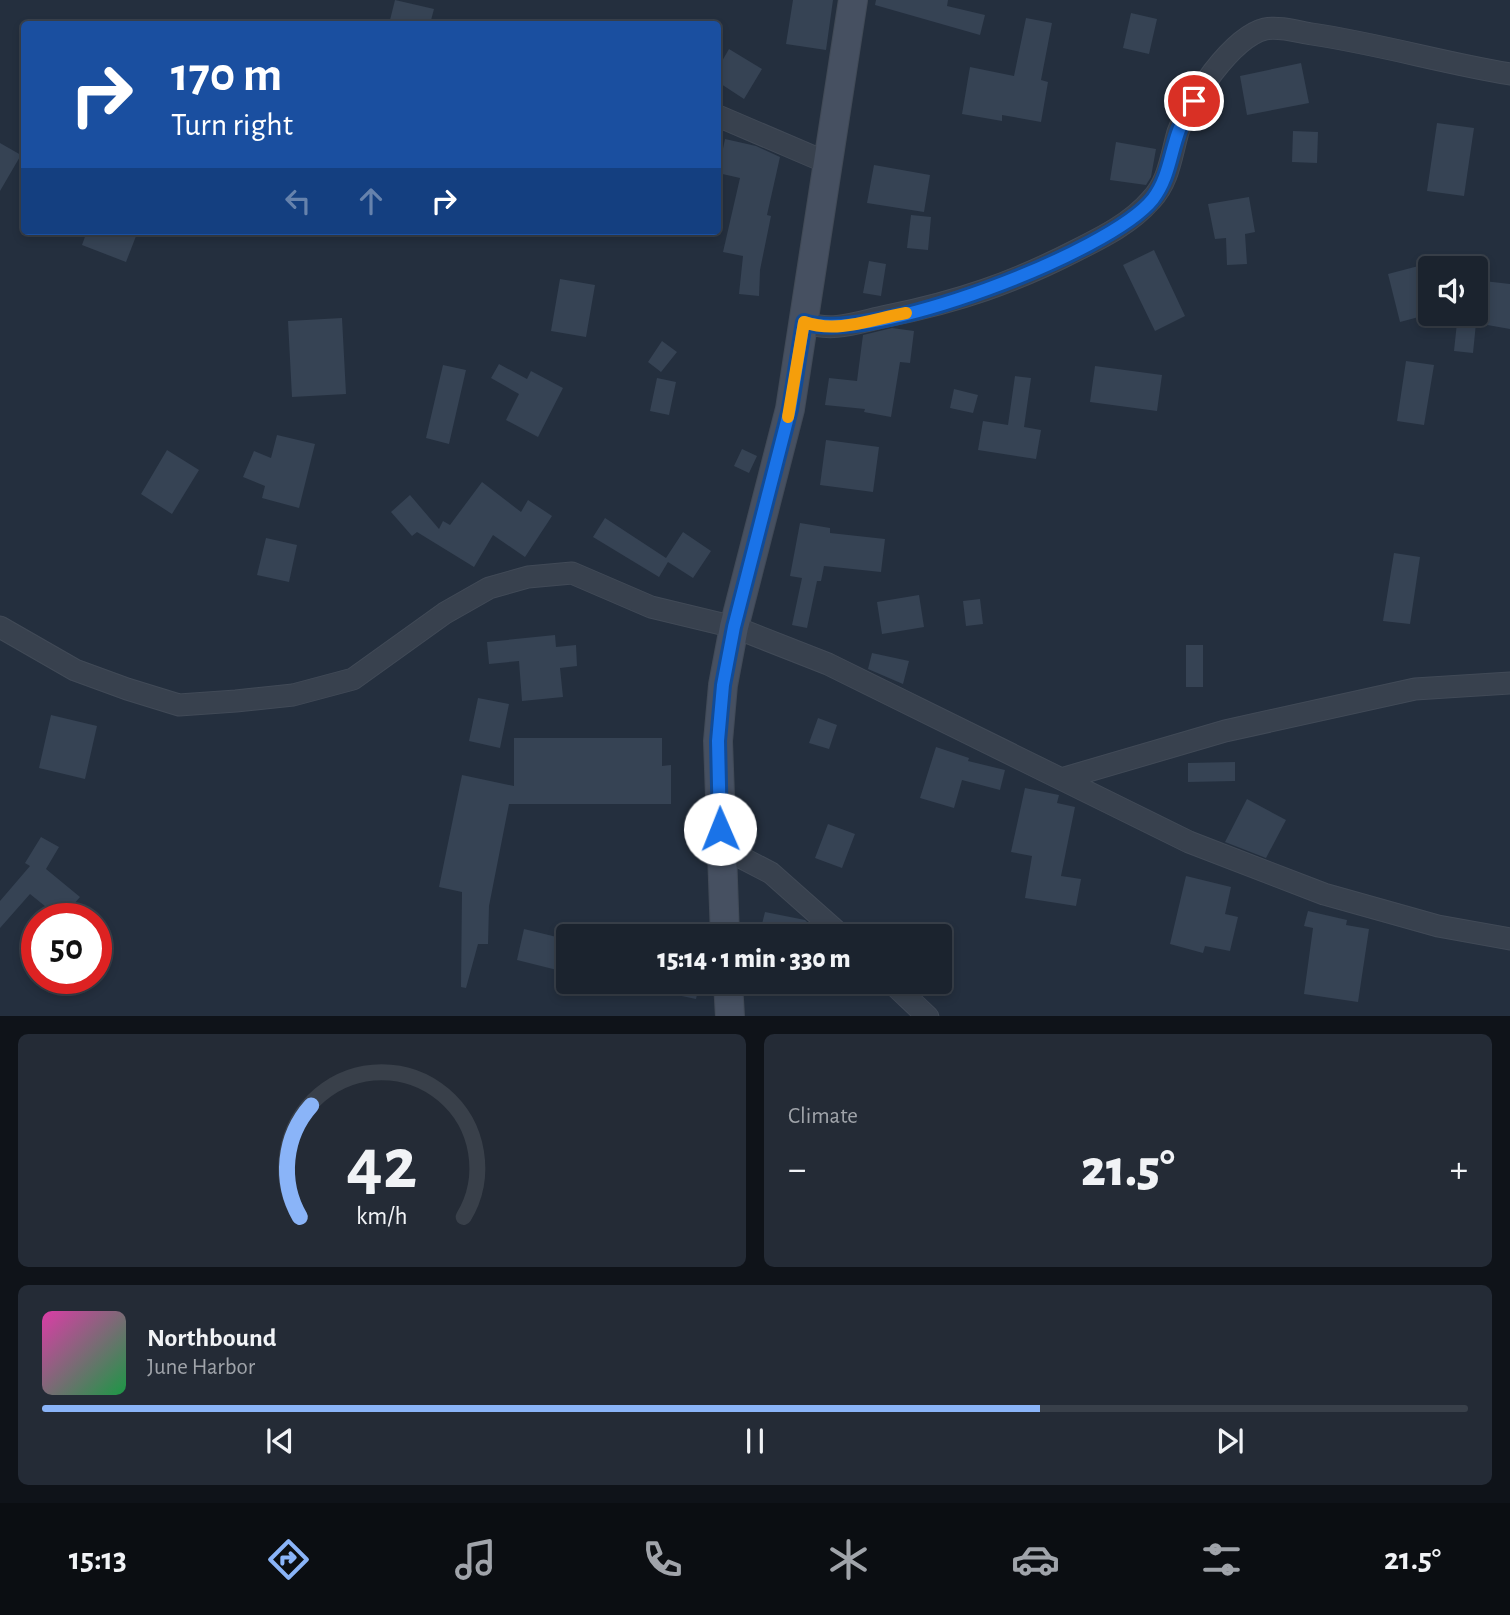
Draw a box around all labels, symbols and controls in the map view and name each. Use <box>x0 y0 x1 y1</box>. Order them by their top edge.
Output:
icon: right <box>56 49 147 140</box>
text: 170 m <box>171 51 282 100</box>
pin <box>1164 71 1224 131</box>
icon: arrive <box>1175 82 1213 120</box>
text: Turn right <box>171 109 293 141</box>
icon: left <box>279 182 317 220</box>
icon: ahead <box>352 182 390 220</box>
icon: right <box>425 182 463 220</box>
map controls <box>1418 256 1488 326</box>
button: sound <box>1418 256 1488 326</box>
position arrow <box>683 792 757 866</box>
speed limit sign: 50 <box>21 903 112 994</box>
text: 15:14 · 1 min · 330 m <box>657 946 851 972</box>
text: Climate <box>788 1105 858 1128</box>
text: 42 <box>347 1129 417 1202</box>
text: 21.5° <box>1081 1143 1175 1195</box>
text: − <box>788 1151 806 1189</box>
text: + <box>1450 1151 1468 1189</box>
text: km/h <box>356 1203 408 1228</box>
text: Northbound <box>147 1325 276 1351</box>
text: June Harbor <box>147 1356 255 1379</box>
icon: previous <box>261 1422 299 1460</box>
icon: pause <box>736 1422 774 1460</box>
icon: next <box>1211 1422 1249 1460</box>
icon: directions <box>264 1535 313 1584</box>
icon: music <box>451 1535 500 1584</box>
icon: phone <box>638 1535 687 1584</box>
icon: climate <box>824 1535 873 1584</box>
icon: car <box>1011 1535 1060 1584</box>
icon: filters <box>1197 1535 1246 1584</box>
text: 15:13 <box>69 1543 127 1575</box>
text: 21.5° <box>1384 1543 1441 1575</box>

